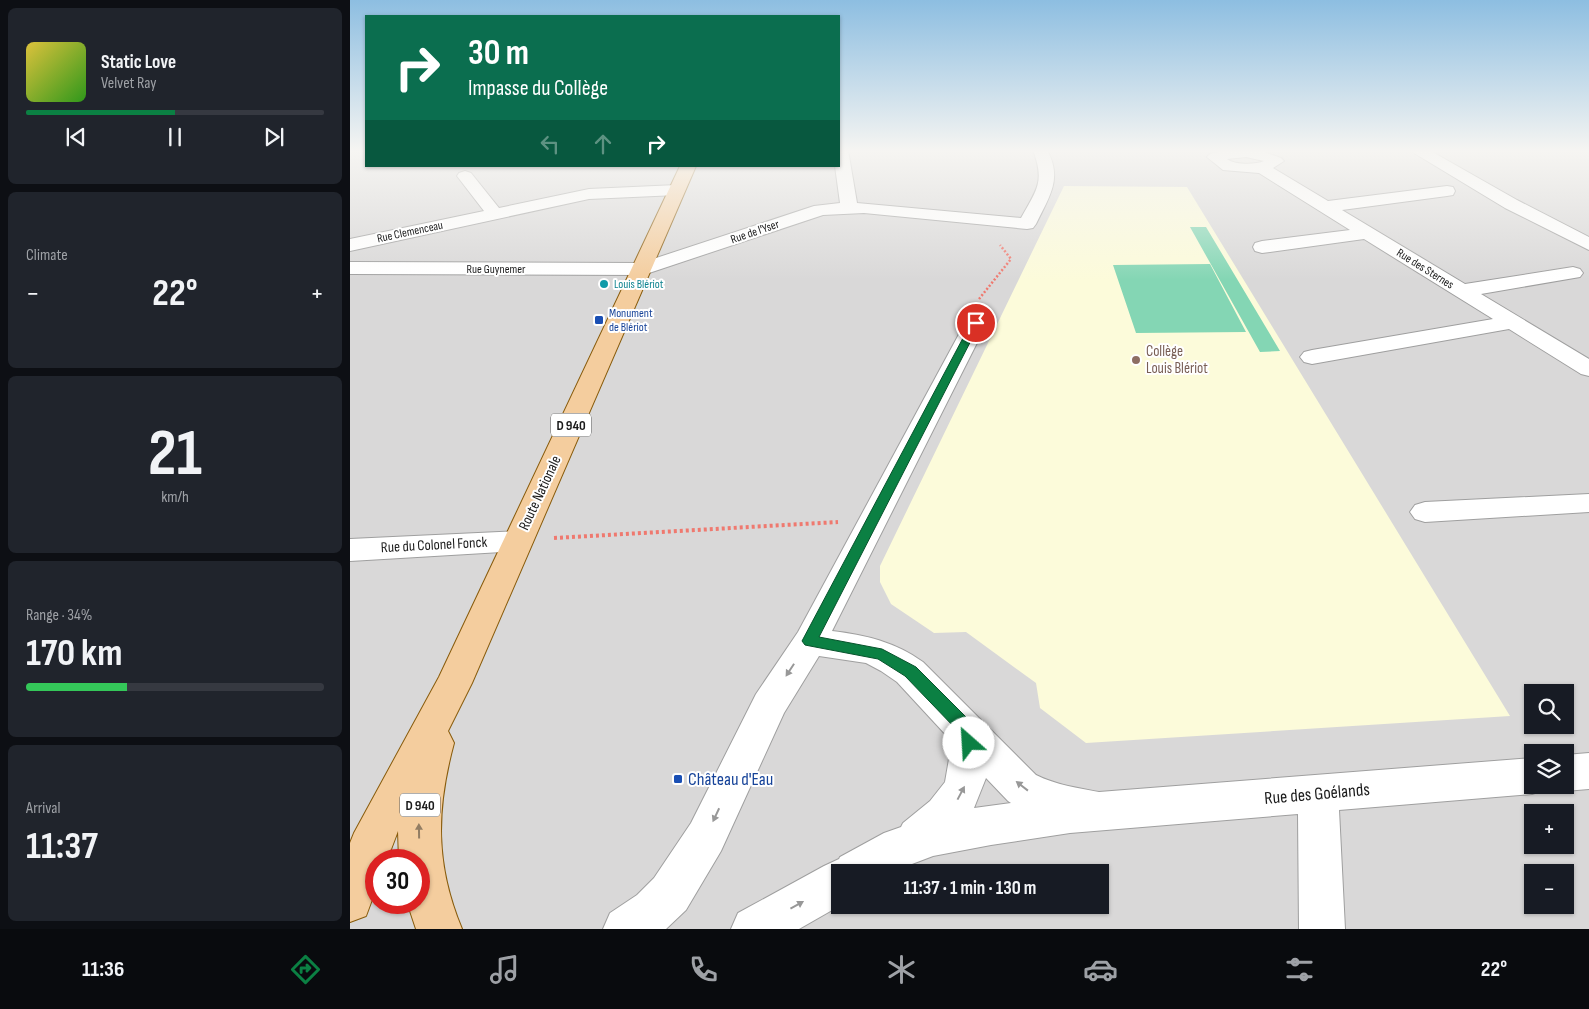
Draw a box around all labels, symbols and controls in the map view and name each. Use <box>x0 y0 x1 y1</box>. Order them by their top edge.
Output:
text: 30 m <box>468 32 529 75</box>
icon: right <box>385 35 450 100</box>
text: Static Love <box>101 51 176 74</box>
text: Velvet Ray <box>101 74 156 93</box>
text: Impasse du Collège <box>468 75 608 102</box>
icon: previous <box>62 123 90 151</box>
icon: pause <box>161 123 189 151</box>
icon: next <box>260 123 288 151</box>
icon: left <box>536 130 564 158</box>
icon: ahead <box>589 130 617 158</box>
icon: right <box>642 130 670 158</box>
street label: Rue de l'Yser <box>729 217 782 247</box>
street label: Rue Clemenceau <box>376 218 444 246</box>
text: Climate <box>26 246 68 265</box>
street label: Rue des Sternes <box>1394 246 1456 292</box>
street label: Rue Guynemer <box>467 262 526 277</box>
text: 22° <box>152 271 198 316</box>
text: − <box>26 277 40 310</box>
text: + <box>310 277 324 310</box>
place label: Louis Blériot <box>614 277 664 292</box>
marker: Louis Blériot <box>598 278 610 290</box>
pin <box>955 302 997 344</box>
place label: Monument de Blériot <box>609 306 653 335</box>
icon: arrive <box>962 309 990 337</box>
marker: Monument de Blériot <box>593 314 605 326</box>
place label: Collège Louis Blériot <box>1146 342 1208 378</box>
marker: Collège Louis Blériot <box>1130 354 1142 366</box>
road number: D 940 <box>551 414 591 436</box>
text: 21 <box>148 416 202 494</box>
street label: Route Nationale <box>514 453 566 533</box>
text: km/h <box>161 488 189 507</box>
street label: Rue du Colonel Fonck <box>380 533 488 557</box>
text: Range · 34% <box>26 606 92 625</box>
text: 170 km <box>26 631 122 676</box>
one-way arrow <box>785 664 795 677</box>
map controls <box>1524 684 1574 914</box>
button: search <box>1524 684 1574 734</box>
position arrow <box>942 716 994 768</box>
button: layers <box>1524 744 1574 794</box>
place label: Château d'Eau <box>688 769 773 790</box>
marker: Château d'Eau <box>672 773 684 785</box>
street label: Rue des Goélands <box>1263 779 1371 809</box>
one-way arrow <box>1016 781 1029 792</box>
one-way arrow <box>956 787 965 800</box>
road number: D 940 <box>400 794 440 816</box>
text: Arrival <box>26 799 60 818</box>
button: + <box>1524 804 1574 854</box>
one-way arrow <box>712 808 720 822</box>
one-way arrow <box>414 822 422 838</box>
text: 11:37 <box>26 824 98 869</box>
speed limit sign: 30 <box>365 849 430 914</box>
button: − <box>1524 864 1574 914</box>
text: 11:37 · 1 min · 130 m <box>904 877 1036 900</box>
one-way arrow <box>790 901 803 910</box>
icon: directions <box>288 952 323 987</box>
icon: music <box>487 952 522 987</box>
icon: phone <box>686 952 721 987</box>
icon: climate <box>884 952 919 987</box>
icon: car <box>1083 952 1118 987</box>
icon: filters <box>1282 952 1317 987</box>
text: 11:36 <box>82 956 124 983</box>
text: 22° <box>1481 956 1507 983</box>

